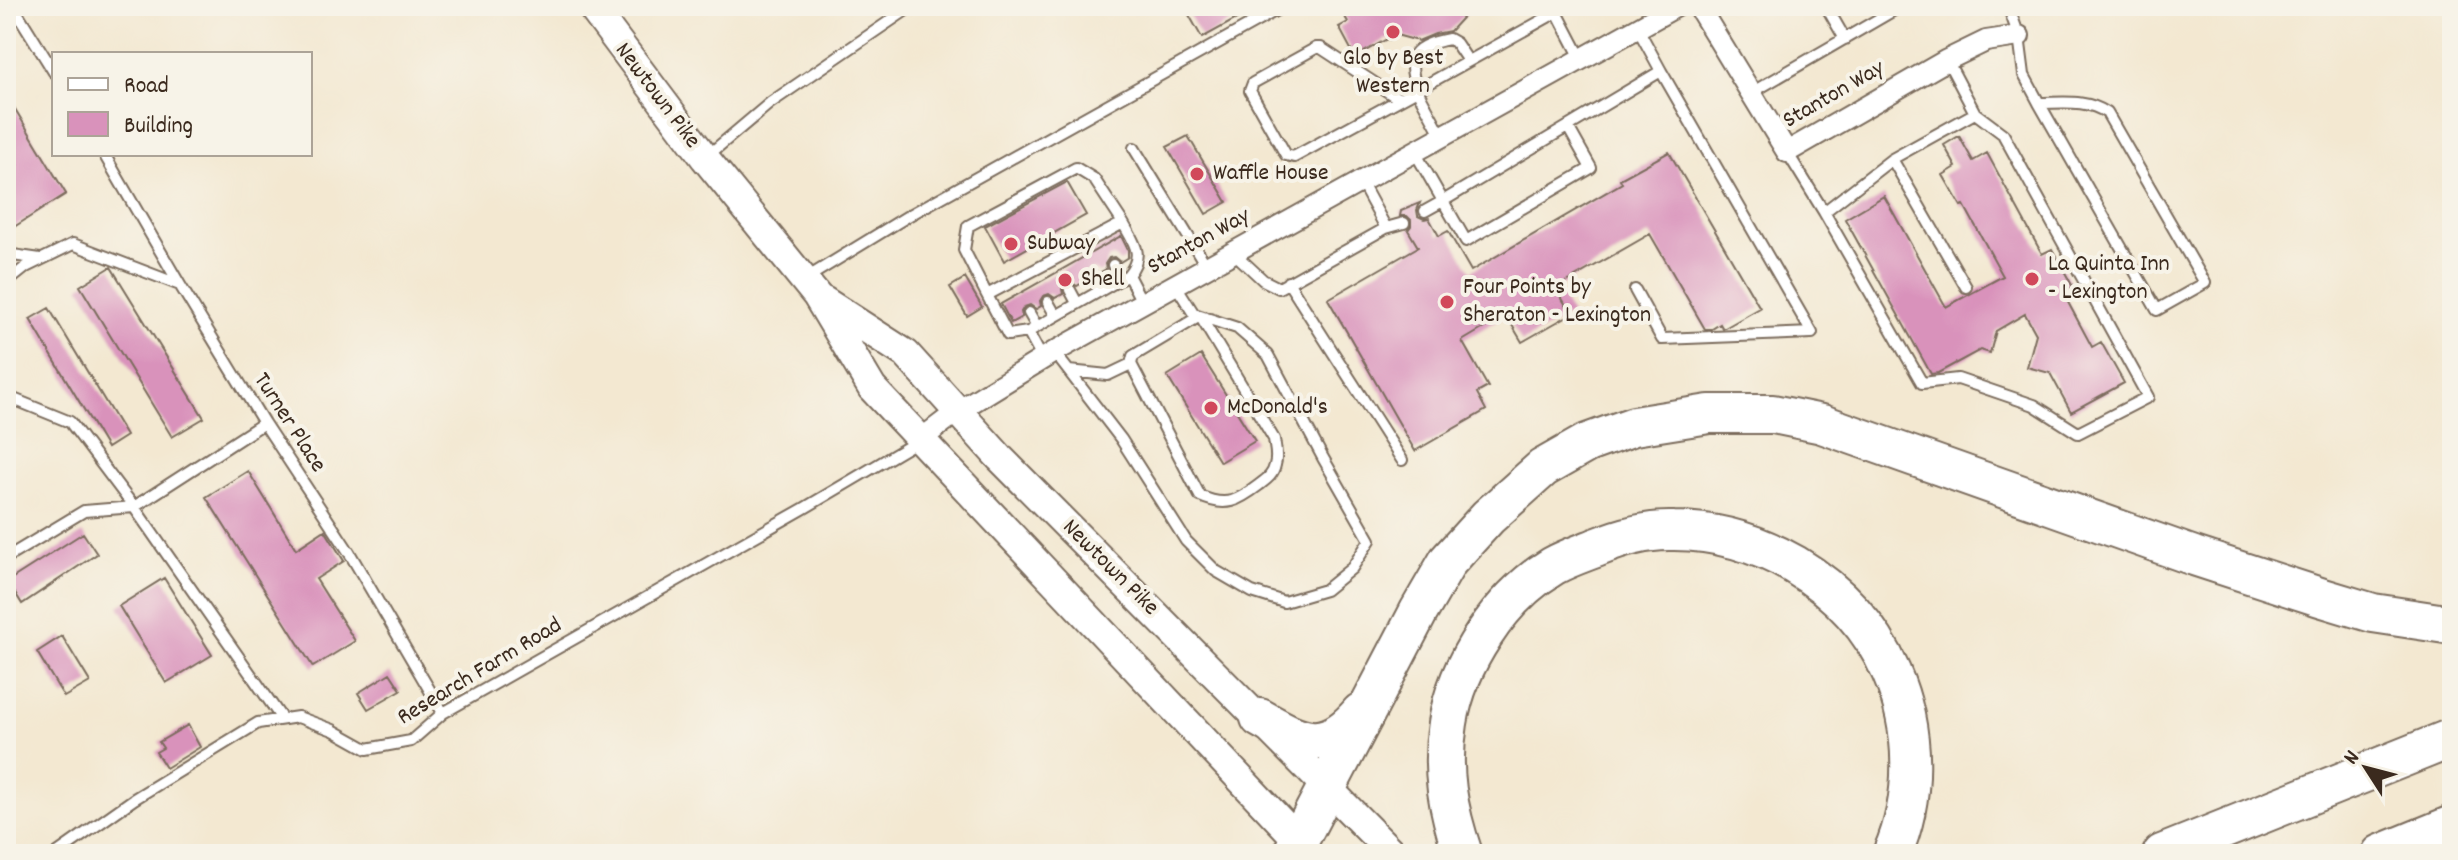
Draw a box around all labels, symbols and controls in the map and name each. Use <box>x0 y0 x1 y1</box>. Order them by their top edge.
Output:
marker: Glo by Best Western <box>1384 23 1402 41</box>
street label: Newtown Pike <box>606 36 708 156</box>
place label: Glo by Best Western <box>1343 42 1443 104</box>
street label: Stanton Way <box>1777 51 1892 138</box>
legend <box>52 52 312 156</box>
text: Road <box>124 70 169 104</box>
text: Building <box>124 110 193 144</box>
place label: Waffle House <box>1213 157 1329 191</box>
marker: Waffle House <box>1188 165 1206 183</box>
street label: Stanton Way <box>1141 199 1258 284</box>
place label: Subway <box>1027 227 1096 261</box>
marker: Subway <box>1002 235 1020 253</box>
place label: La Quinta Inn - Lexington <box>2048 248 2170 310</box>
place label: Shell <box>1081 263 1125 297</box>
marker: La Quinta Inn - Lexington <box>2023 270 2041 288</box>
marker: Shell <box>1056 271 1074 289</box>
place label: Four Points by Sheraton - Lexington <box>1463 271 1651 333</box>
marker: Four Points by Sheraton - Lexington <box>1438 293 1456 311</box>
street label: Turner Place <box>244 366 334 480</box>
place label: McDonald's <box>1227 391 1328 425</box>
marker: McDonald's <box>1202 399 1220 417</box>
street label: Newtown Pike <box>1054 512 1166 624</box>
street label: Research Farm Road <box>391 609 569 735</box>
north arrow <box>2326 728 2406 808</box>
text: N <box>2337 745 2368 772</box>

